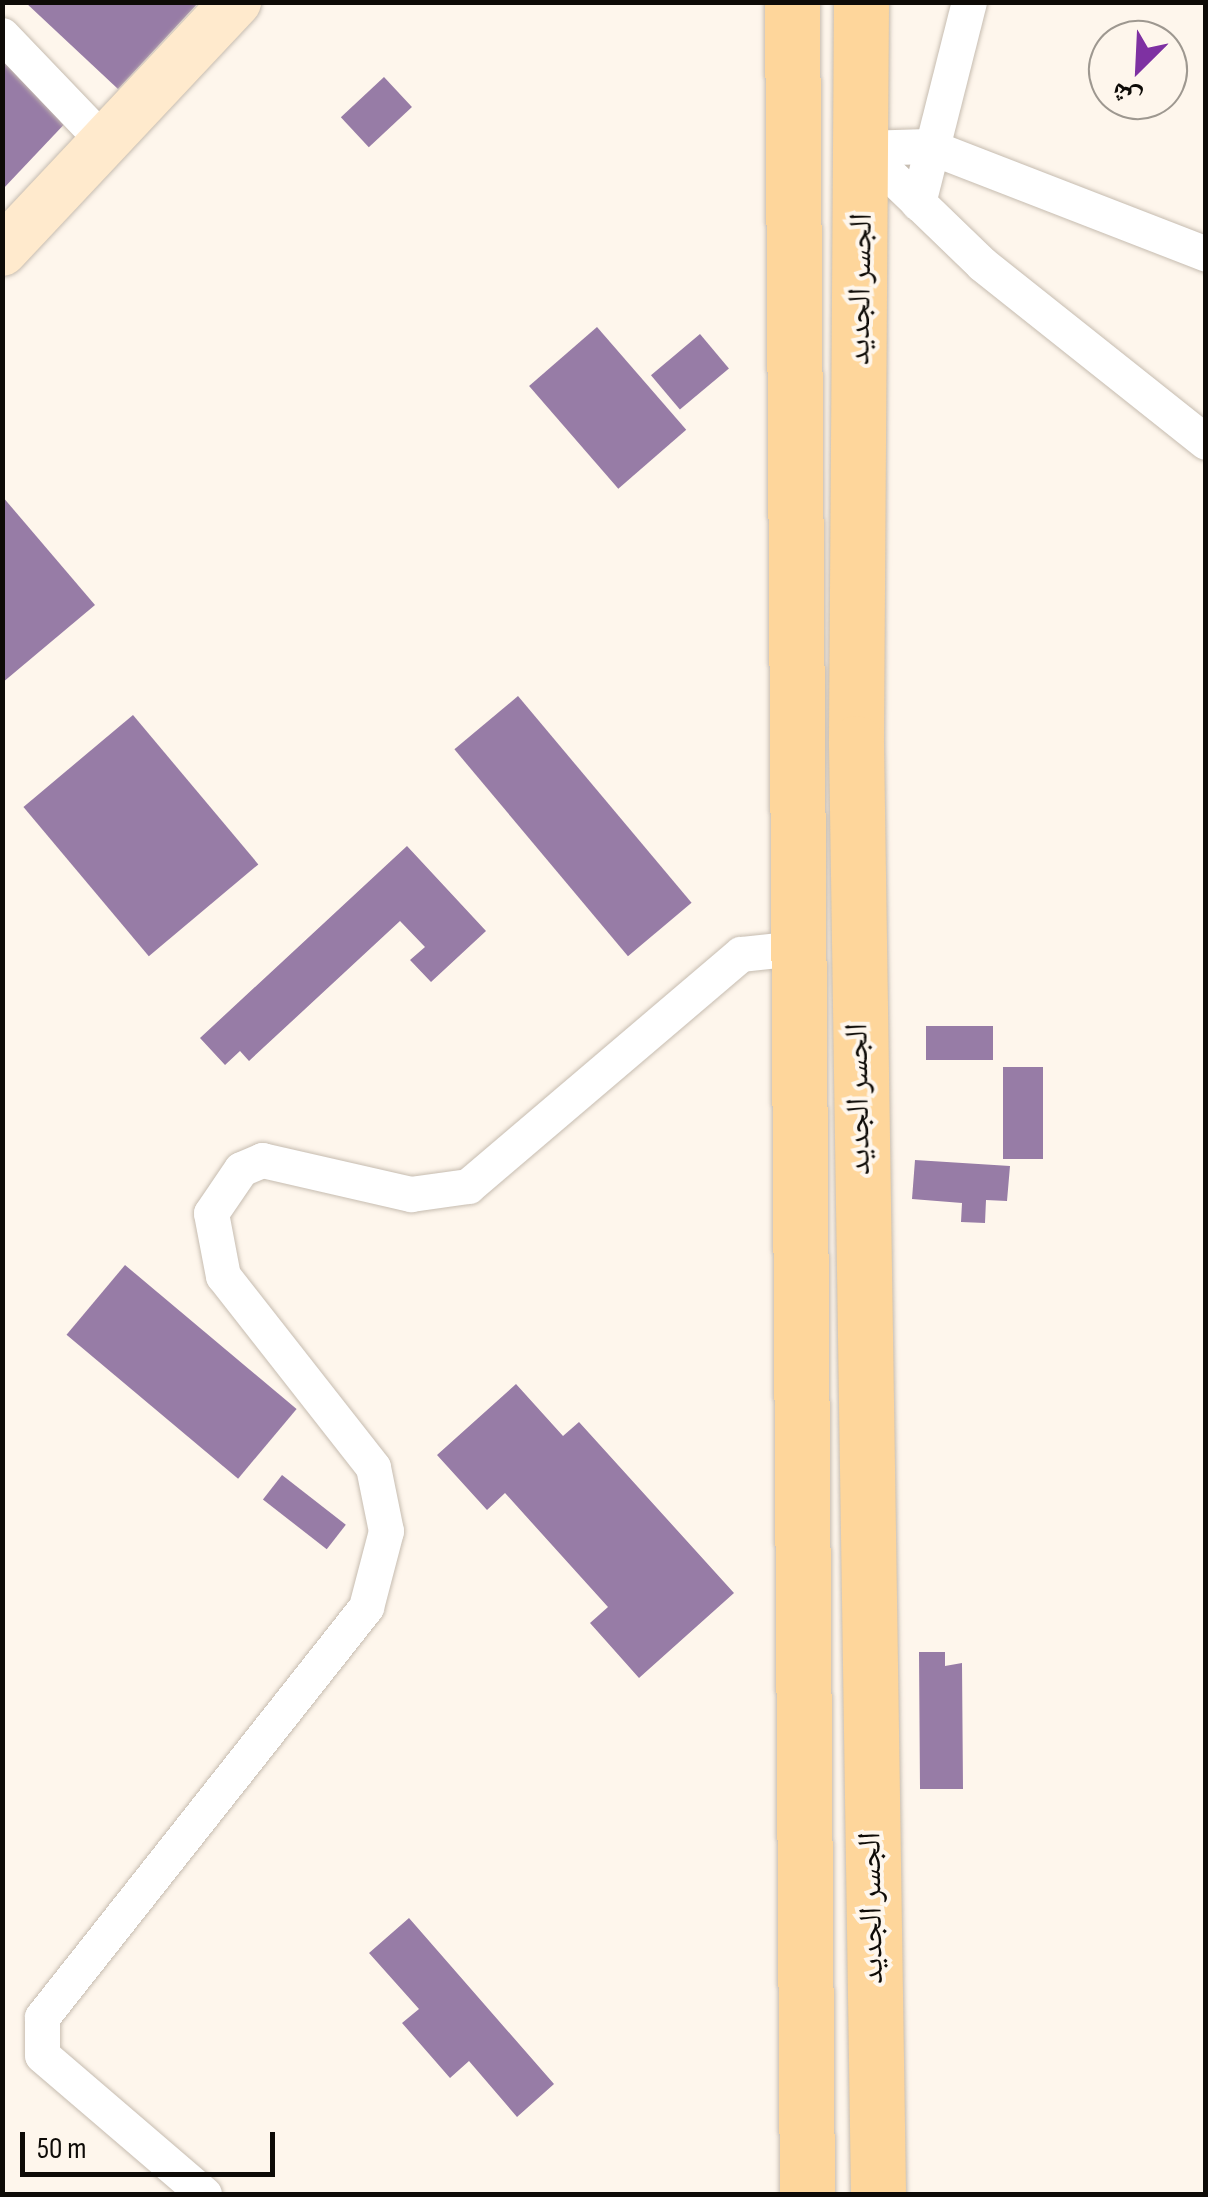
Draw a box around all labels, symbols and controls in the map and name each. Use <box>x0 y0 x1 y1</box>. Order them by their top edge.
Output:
north arrow <box>1088 20 1188 120</box>
text: ش <box>1106 75 1147 117</box>
street label: الجسر الجديد <box>840 213 882 365</box>
street label: الجسر الجديد <box>838 1023 880 1175</box>
street label: الجسر الجديد <box>851 1832 893 1984</box>
scale bar <box>25 2112 280 2174</box>
text: 50 m <box>37 2131 86 2167</box>

